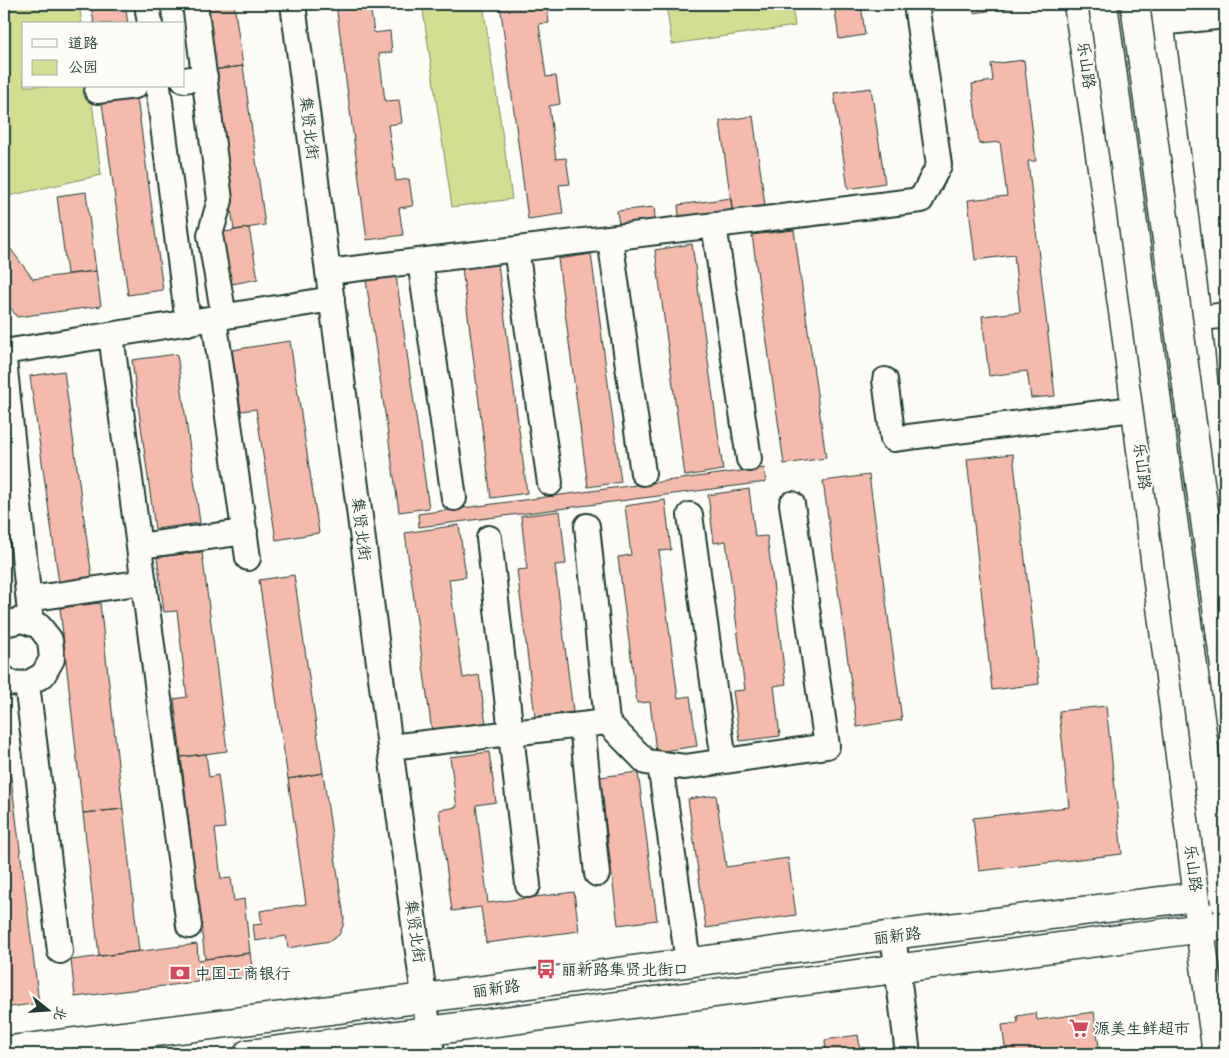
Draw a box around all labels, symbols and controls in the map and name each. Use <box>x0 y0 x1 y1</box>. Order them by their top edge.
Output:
legend <box>22 22 185 88</box>
text: 道路 <box>68 32 98 56</box>
street label: 乐山路 <box>1070 40 1101 91</box>
text: 公园 <box>68 56 98 80</box>
street label: 集贤北街 <box>292 95 325 161</box>
street label: 乐山路 <box>1126 441 1157 492</box>
street label: 集贤北街 <box>344 496 377 562</box>
street label: 乐山路 <box>1177 843 1208 894</box>
street label: 集贤北街 <box>398 898 431 965</box>
street label: 丽新路 <box>872 921 923 952</box>
bus stop icon: 丽新路集贤北街口 <box>535 958 557 980</box>
place label: 丽新路集贤北街口 <box>561 958 689 983</box>
bank icon: 中国工商银行 <box>169 962 191 984</box>
place label: 中国工商银行 <box>195 962 291 987</box>
street label: 丽新路 <box>471 974 522 1005</box>
north arrow <box>22 986 72 1036</box>
text: 北 <box>47 1004 72 1023</box>
supermarket icon: 源美生鲜超市 <box>1068 1017 1090 1039</box>
place label: 源美生鲜超市 <box>1094 1017 1190 1042</box>

